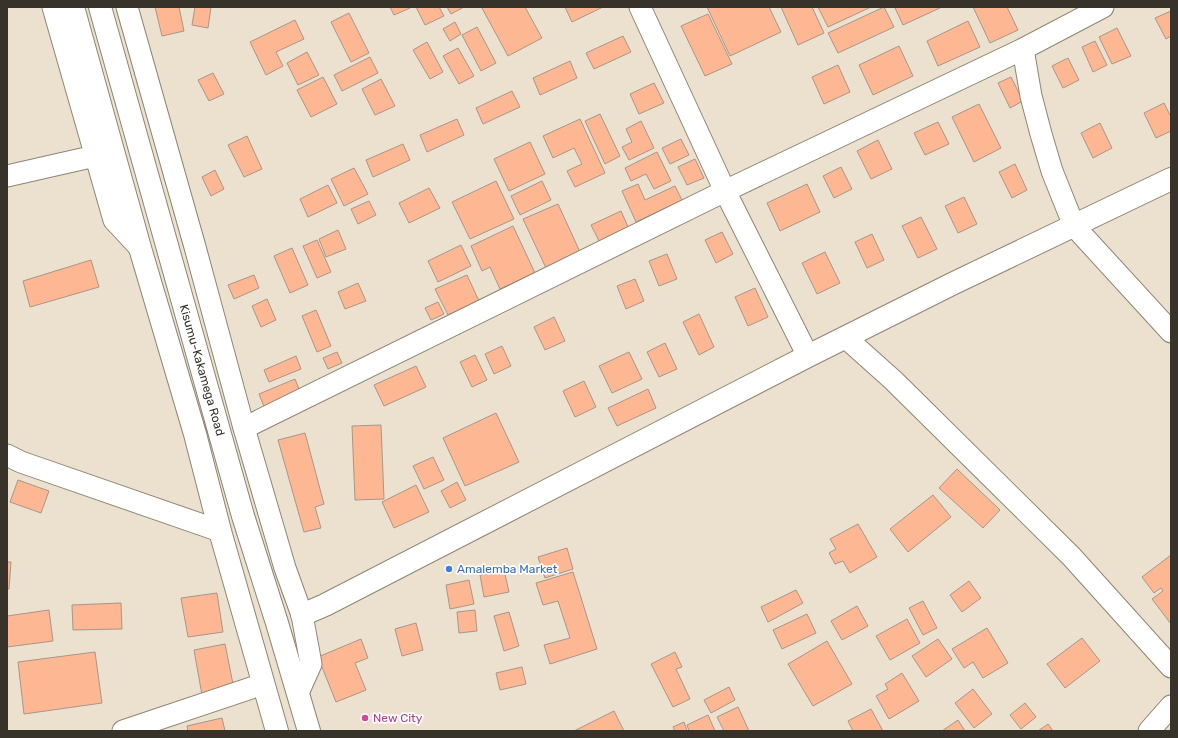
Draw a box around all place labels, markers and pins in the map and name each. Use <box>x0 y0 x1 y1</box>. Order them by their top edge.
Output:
place label: Amalemba Market <box>457 562 558 576</box>
marker: Amalemba Market <box>444 564 454 574</box>
place label: New City <box>373 711 423 725</box>
marker: New City <box>360 713 370 723</box>

